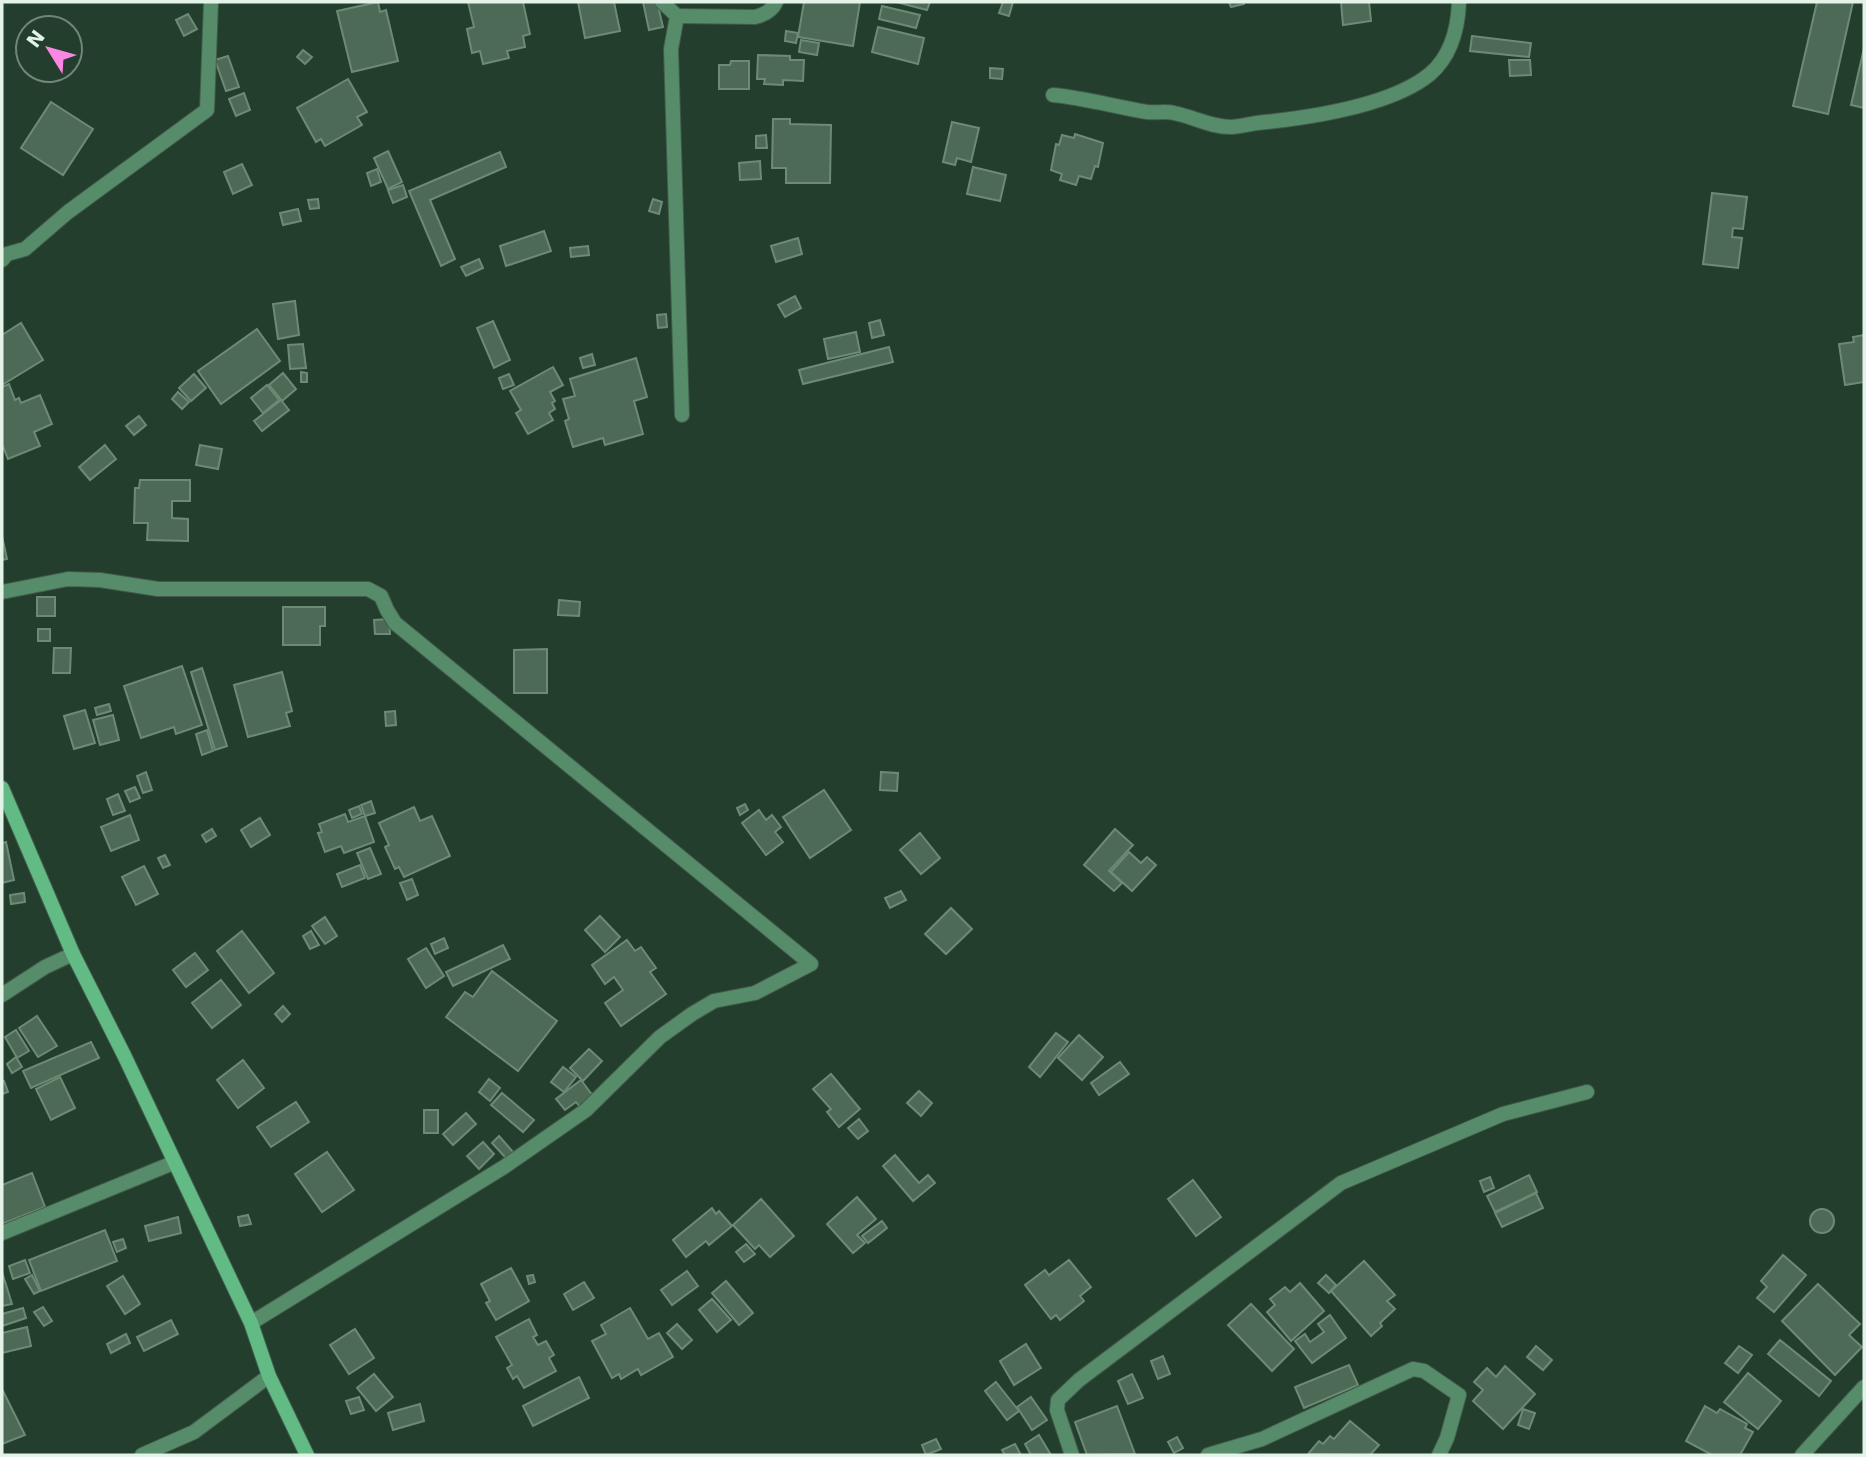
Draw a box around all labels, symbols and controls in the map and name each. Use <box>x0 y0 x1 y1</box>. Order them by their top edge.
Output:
north arrow <box>14 14 84 84</box>
text: N <box>22 26 49 52</box>

